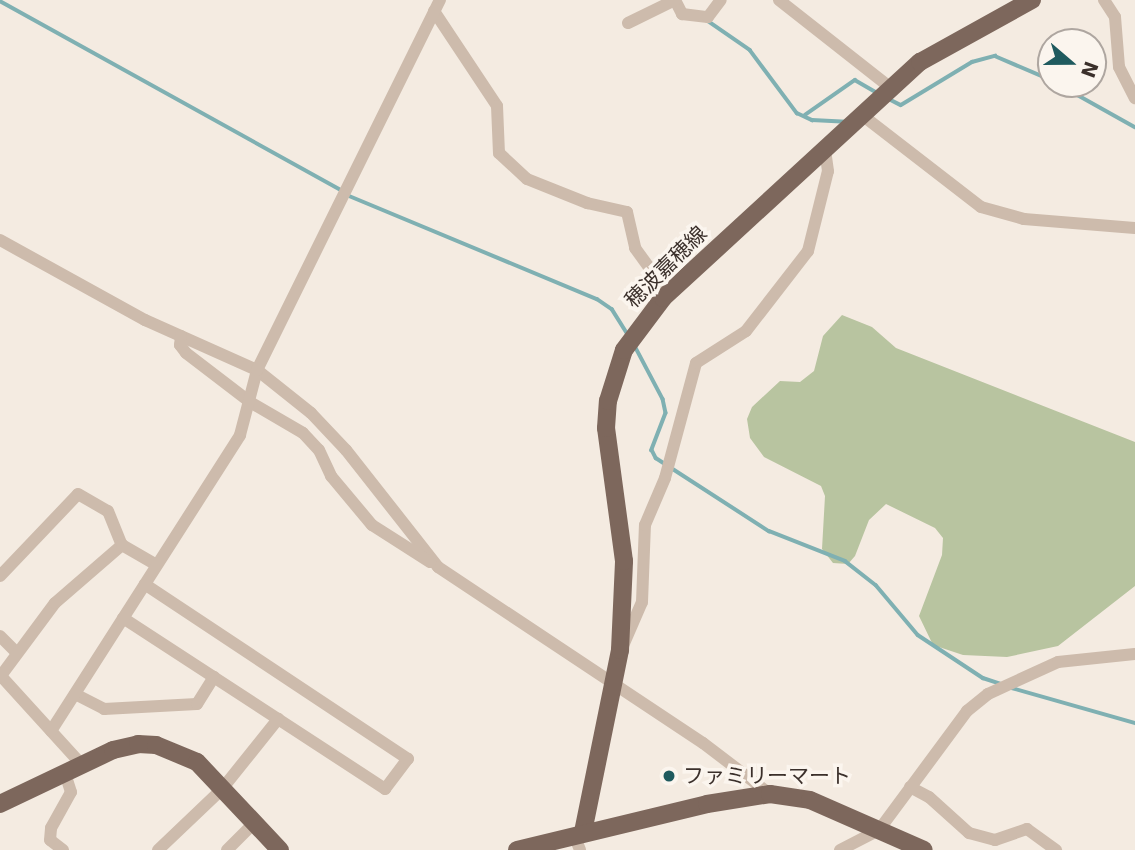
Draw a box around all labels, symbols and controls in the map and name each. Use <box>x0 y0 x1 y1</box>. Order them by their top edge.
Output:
north arrow <box>1037 28 1107 98</box>
text: N <box>1077 58 1103 81</box>
street label: 穂波嘉穂線 <box>620 221 712 313</box>
place label: ファミリーマート <box>683 763 851 789</box>
marker: ファミリーマート <box>661 768 677 784</box>

